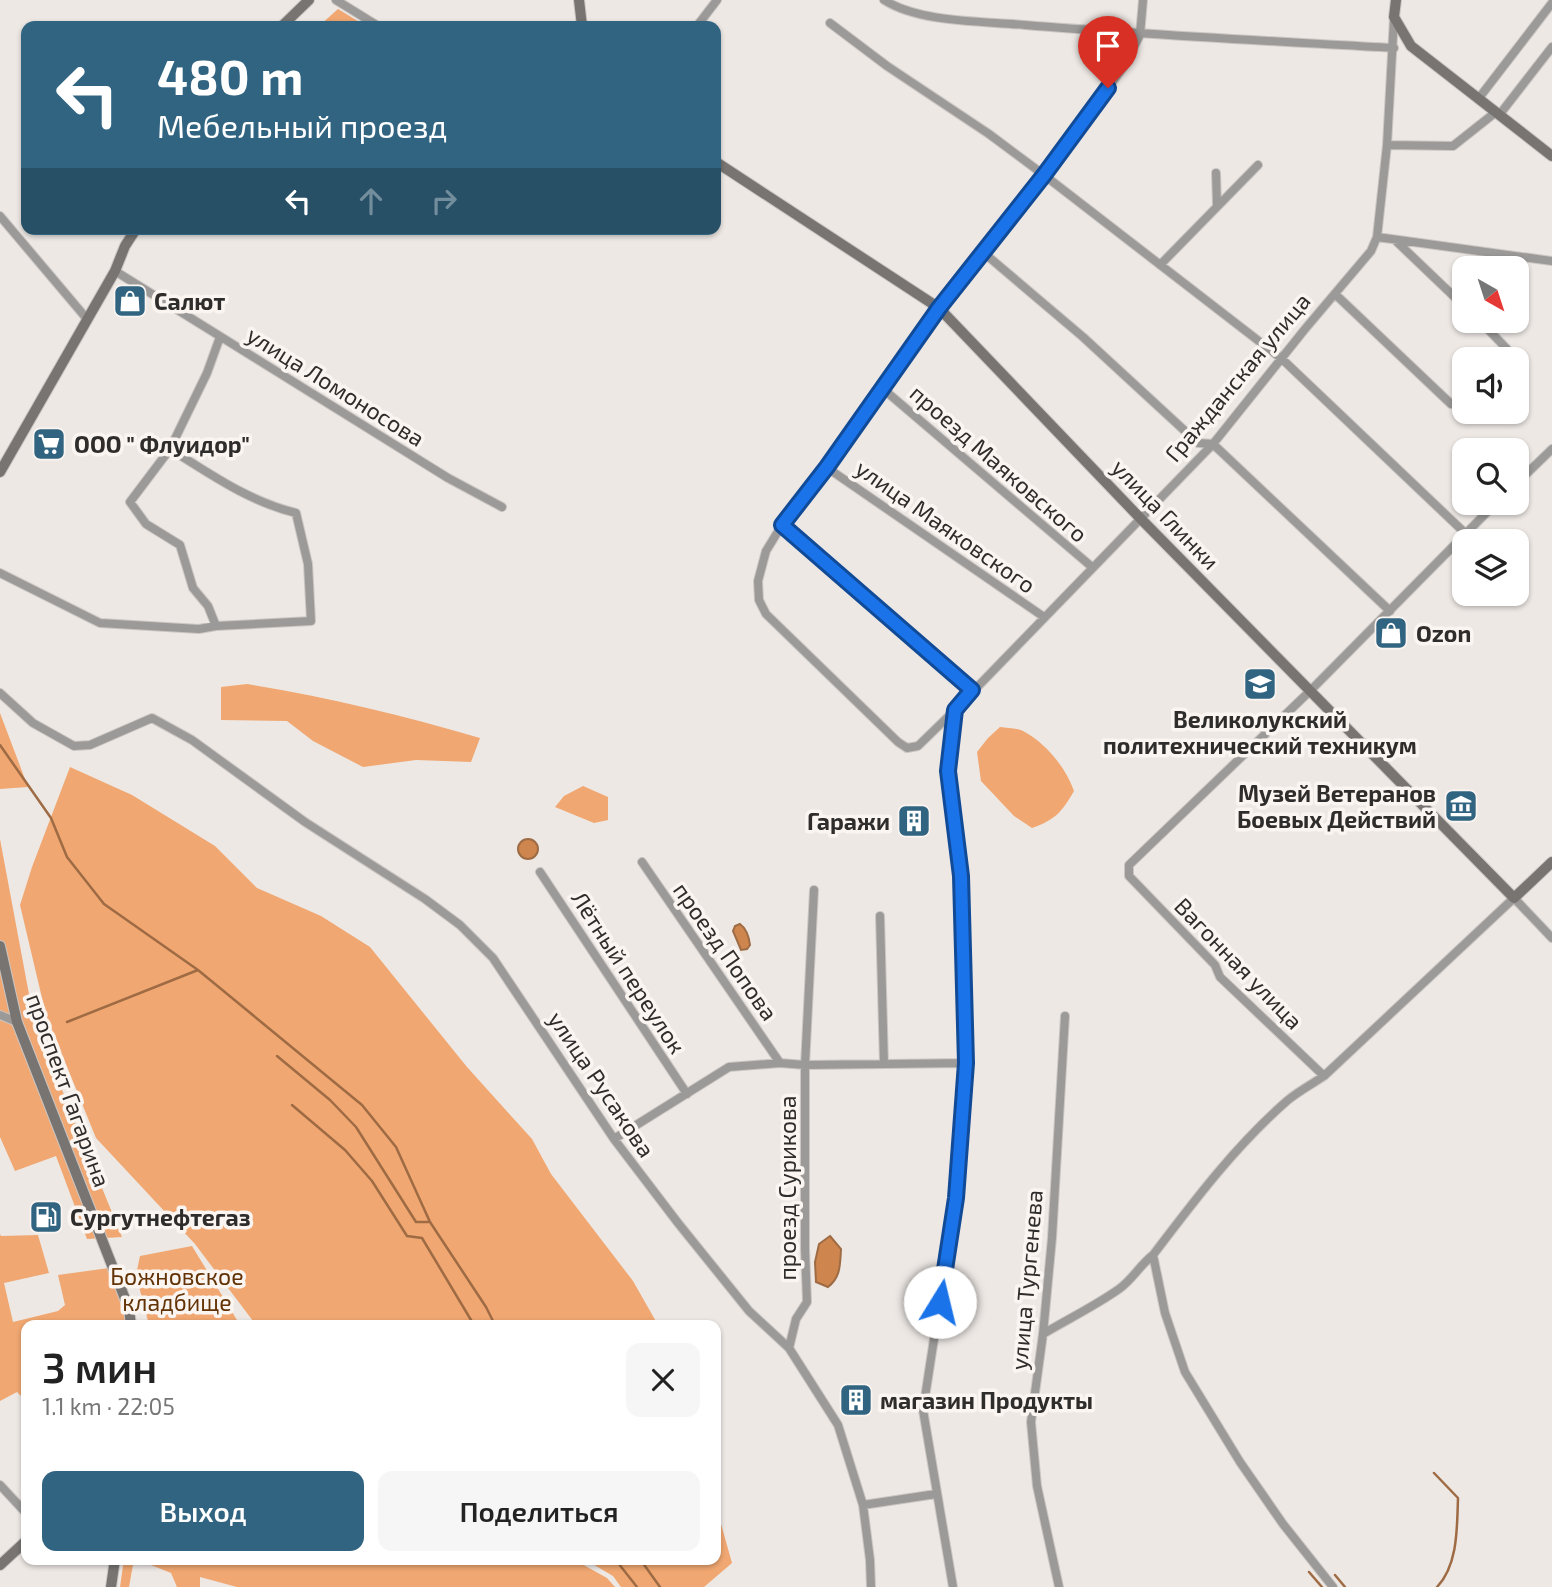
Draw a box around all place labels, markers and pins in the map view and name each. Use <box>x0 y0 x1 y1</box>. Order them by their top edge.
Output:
pin <box>1078 16 1138 88</box>
shop icon: Салют <box>111 282 149 320</box>
place label: Салют <box>154 287 225 315</box>
supermarket icon: ООО " Флуидор" <box>30 425 68 463</box>
place label: ООО " Флуидор" <box>74 430 250 458</box>
shop icon: Ozon <box>1372 614 1410 652</box>
place label: Ozon <box>1416 619 1471 647</box>
school or university icon: Великолукский политехнический техникум <box>1241 665 1279 703</box>
place label: Великолукский политехнический техникум <box>1103 705 1417 759</box>
place label: Музей Ветеранов Боевых Действий <box>1237 779 1436 833</box>
museum icon: Музей Ветеранов Боевых Действий <box>1442 787 1480 825</box>
building icon: Гаражи <box>895 802 933 840</box>
place label: Гаражи <box>807 807 890 835</box>
fuel station icon: Сургутнефтегаз <box>27 1198 65 1236</box>
place label: Сургутнефтегаз <box>70 1203 251 1231</box>
building icon: магазин Продукты <box>837 1381 875 1419</box>
place label: магазин Продукты <box>880 1386 1093 1414</box>

